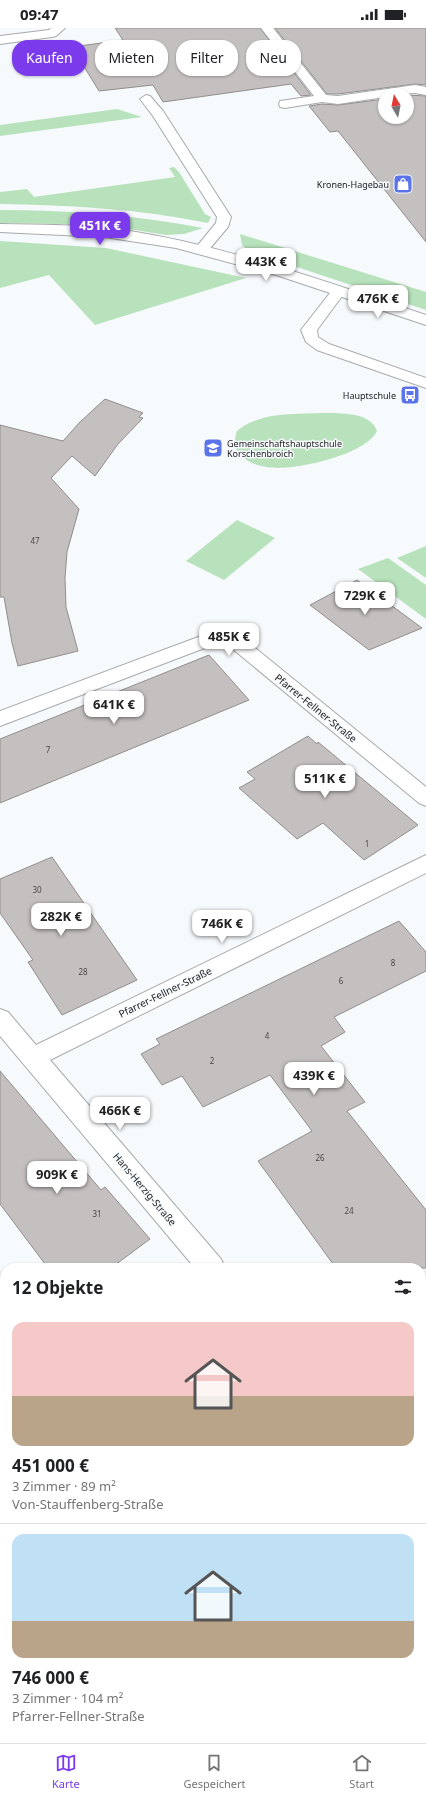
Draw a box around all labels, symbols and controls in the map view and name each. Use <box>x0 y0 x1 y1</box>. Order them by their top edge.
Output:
text: 09:47 <box>20 4 59 24</box>
chip: Kaufen <box>12 40 87 76</box>
chip: Mieten <box>95 40 168 76</box>
chip: Filter <box>176 40 238 76</box>
chip: Neu <box>246 40 301 76</box>
north arrow <box>378 88 414 124</box>
map controls <box>378 88 414 124</box>
shop icon: Kronen-Hagebau <box>392 173 414 195</box>
place label: Kronen-Hagebau <box>317 178 389 191</box>
pin: 451K € <box>67 212 133 246</box>
text: 451K € <box>79 216 121 234</box>
pin: 443K € <box>233 248 299 282</box>
text: 443K € <box>245 252 287 270</box>
pin: 476K € <box>345 285 411 319</box>
text: 476K € <box>357 289 399 307</box>
bus stop icon: Hauptschule <box>399 384 421 406</box>
place label: Hauptschule <box>343 389 396 402</box>
school or university icon: Gemeinschaftshauptschule Korschenbroich <box>202 437 224 459</box>
place label: Gemeinschaftshauptschule Korschenbroich <box>227 437 342 460</box>
house number: 47 <box>30 535 40 546</box>
pin: 729K € <box>332 582 398 616</box>
text: 729K € <box>344 586 386 604</box>
pin: 485K € <box>196 623 262 657</box>
text: 485K € <box>208 627 250 645</box>
street label: Pfarrer-Fellner-Straße <box>272 670 360 746</box>
pin: 641K € <box>81 691 147 725</box>
text: 641K € <box>93 695 135 713</box>
house number: 7 <box>46 744 51 755</box>
pin: 511K € <box>292 765 358 799</box>
text: 511K € <box>304 769 346 787</box>
house number: 1 <box>365 838 369 849</box>
house number: 30 <box>32 884 42 895</box>
pin: 282K € <box>28 903 94 937</box>
text: 282K € <box>40 907 82 925</box>
pin: 746K € <box>189 910 255 944</box>
text: 746K € <box>201 914 243 932</box>
house number: 8 <box>391 957 396 968</box>
street label: Pfarrer-Fellner-Straße <box>116 963 214 1021</box>
house number: 28 <box>78 966 88 977</box>
house number: 6 <box>339 975 344 986</box>
house number: 4 <box>265 1030 270 1041</box>
house number: 2 <box>210 1055 215 1066</box>
pin: 439K € <box>281 1062 347 1096</box>
text: 439K € <box>293 1066 335 1084</box>
pin: 466K € <box>87 1097 153 1131</box>
text: 466K € <box>99 1101 141 1119</box>
street label: Hans-Herzig-Straße <box>110 1149 180 1229</box>
house number: 26 <box>315 1152 325 1163</box>
pin: 909K € <box>24 1161 90 1195</box>
text: 909K € <box>36 1165 78 1183</box>
house number: 24 <box>344 1205 354 1216</box>
house number: 31 <box>92 1208 102 1219</box>
text: 12 Objekte <box>12 1276 103 1299</box>
icon: filters <box>392 1276 414 1298</box>
icon: home <box>177 1348 249 1420</box>
text: 451 000 € <box>12 1454 89 1477</box>
text: 3 Zimmer · 89 m² <box>12 1477 116 1495</box>
text: Von-Stauffenberg-Straße <box>12 1495 164 1513</box>
icon: home <box>177 1560 249 1632</box>
text: 746 000 € <box>12 1666 89 1689</box>
text: 3 Zimmer · 104 m² <box>12 1689 123 1707</box>
text: Pfarrer-Fellner-Straße <box>12 1707 144 1725</box>
tab: Karte <box>52 1752 80 1791</box>
tab: Gespeichert <box>183 1752 246 1791</box>
tab: Start <box>349 1752 374 1791</box>

